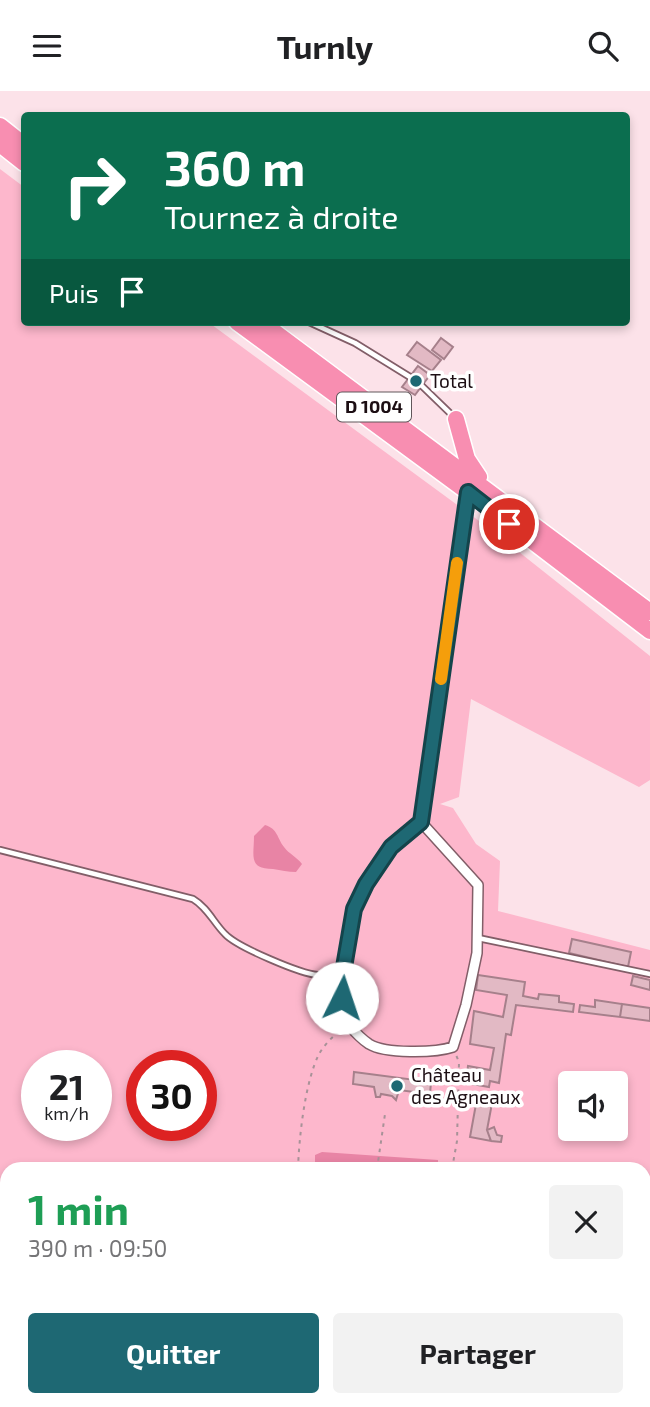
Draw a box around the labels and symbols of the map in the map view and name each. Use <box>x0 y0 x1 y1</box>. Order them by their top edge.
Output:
place label: Total <box>430 369 473 392</box>
marker: Total <box>408 373 424 389</box>
road number: D 1004 <box>337 393 411 421</box>
pin <box>479 494 539 554</box>
position arrow <box>305 961 379 1035</box>
speed limit sign: 30 <box>126 1050 217 1141</box>
place label: Château des Agneaux <box>411 1063 520 1108</box>
marker: Château des Agneaux <box>389 1078 405 1094</box>

